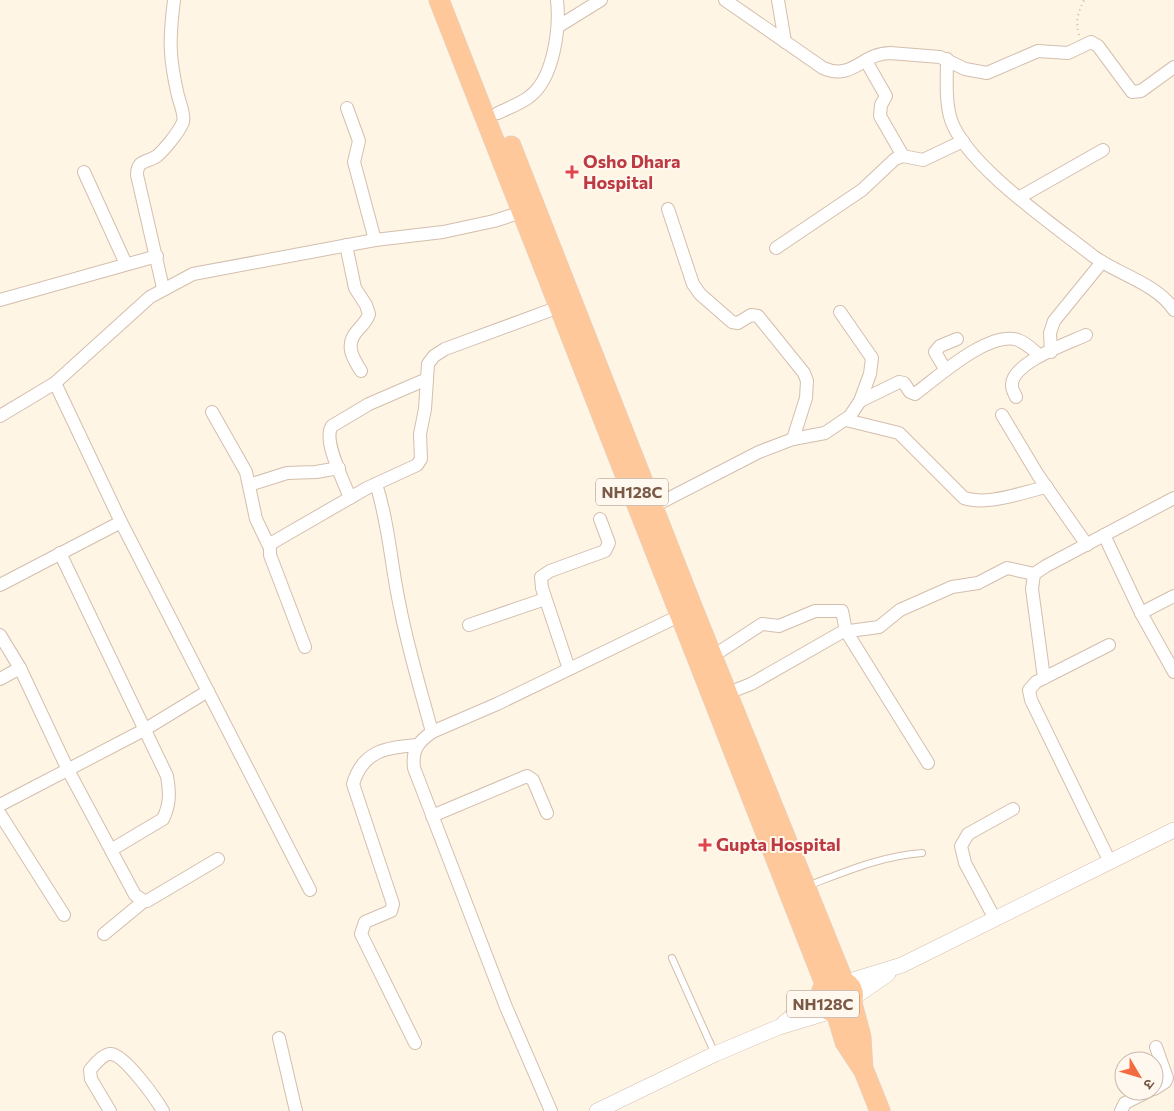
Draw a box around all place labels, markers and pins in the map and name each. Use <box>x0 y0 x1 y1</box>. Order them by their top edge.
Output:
place label: Osho Dhara Hospital <box>583 150 680 193</box>
marker: Osho Dhara Hospital <box>565 165 579 179</box>
place label: Gupta Hospital <box>716 833 841 855</box>
marker: Gupta Hospital <box>698 838 712 852</box>

